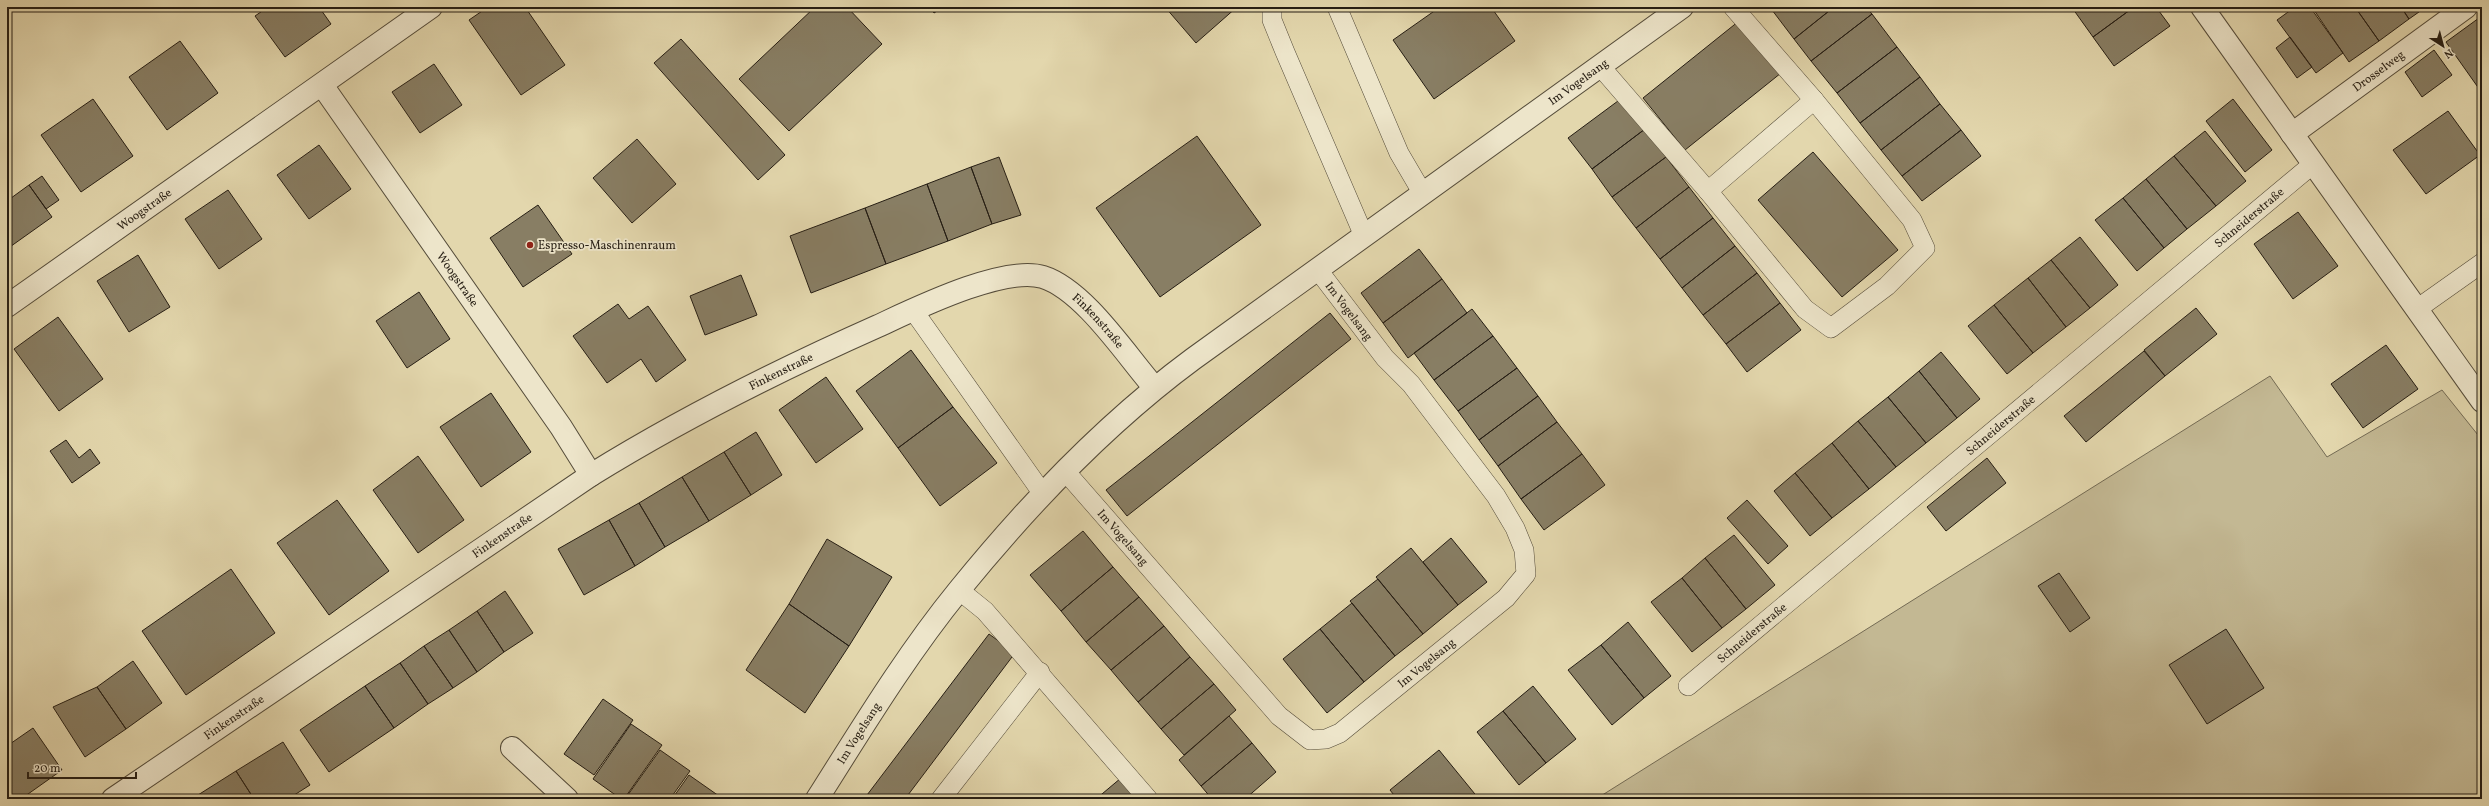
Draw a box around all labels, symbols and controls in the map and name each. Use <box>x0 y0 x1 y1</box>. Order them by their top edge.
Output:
north arrow <box>2423 26 2463 66</box>
text: N <box>2440 44 2456 61</box>
street label: Drosselweg <box>2350 47 2408 96</box>
street label: Im Vogelsang <box>1545 56 1612 110</box>
street label: Schneiderstraße <box>2212 184 2288 252</box>
street label: Woogstraße <box>114 185 176 235</box>
place label: Espresso-Maschinenraum <box>538 238 676 254</box>
marker: Espresso-Maschinenraum <box>525 240 535 250</box>
street label: Woogstraße <box>432 249 482 311</box>
street label: Im Vogelsang <box>1321 279 1376 344</box>
street label: Finkenstraße <box>1068 290 1127 353</box>
street label: Finkenstraße <box>747 350 816 395</box>
street label: Schneiderstraße <box>1963 392 2039 460</box>
street label: Im Vogelsang <box>1093 506 1151 570</box>
street label: Finkenstraße <box>469 510 536 562</box>
street label: Schneiderstraße <box>1714 600 1791 667</box>
street label: Im Vogelsang <box>1395 635 1459 692</box>
street label: Finkenstraße <box>201 692 268 744</box>
street label: Im Vogelsang <box>834 700 885 768</box>
scale bar <box>28 754 136 780</box>
text: 20 m <box>34 761 61 777</box>

